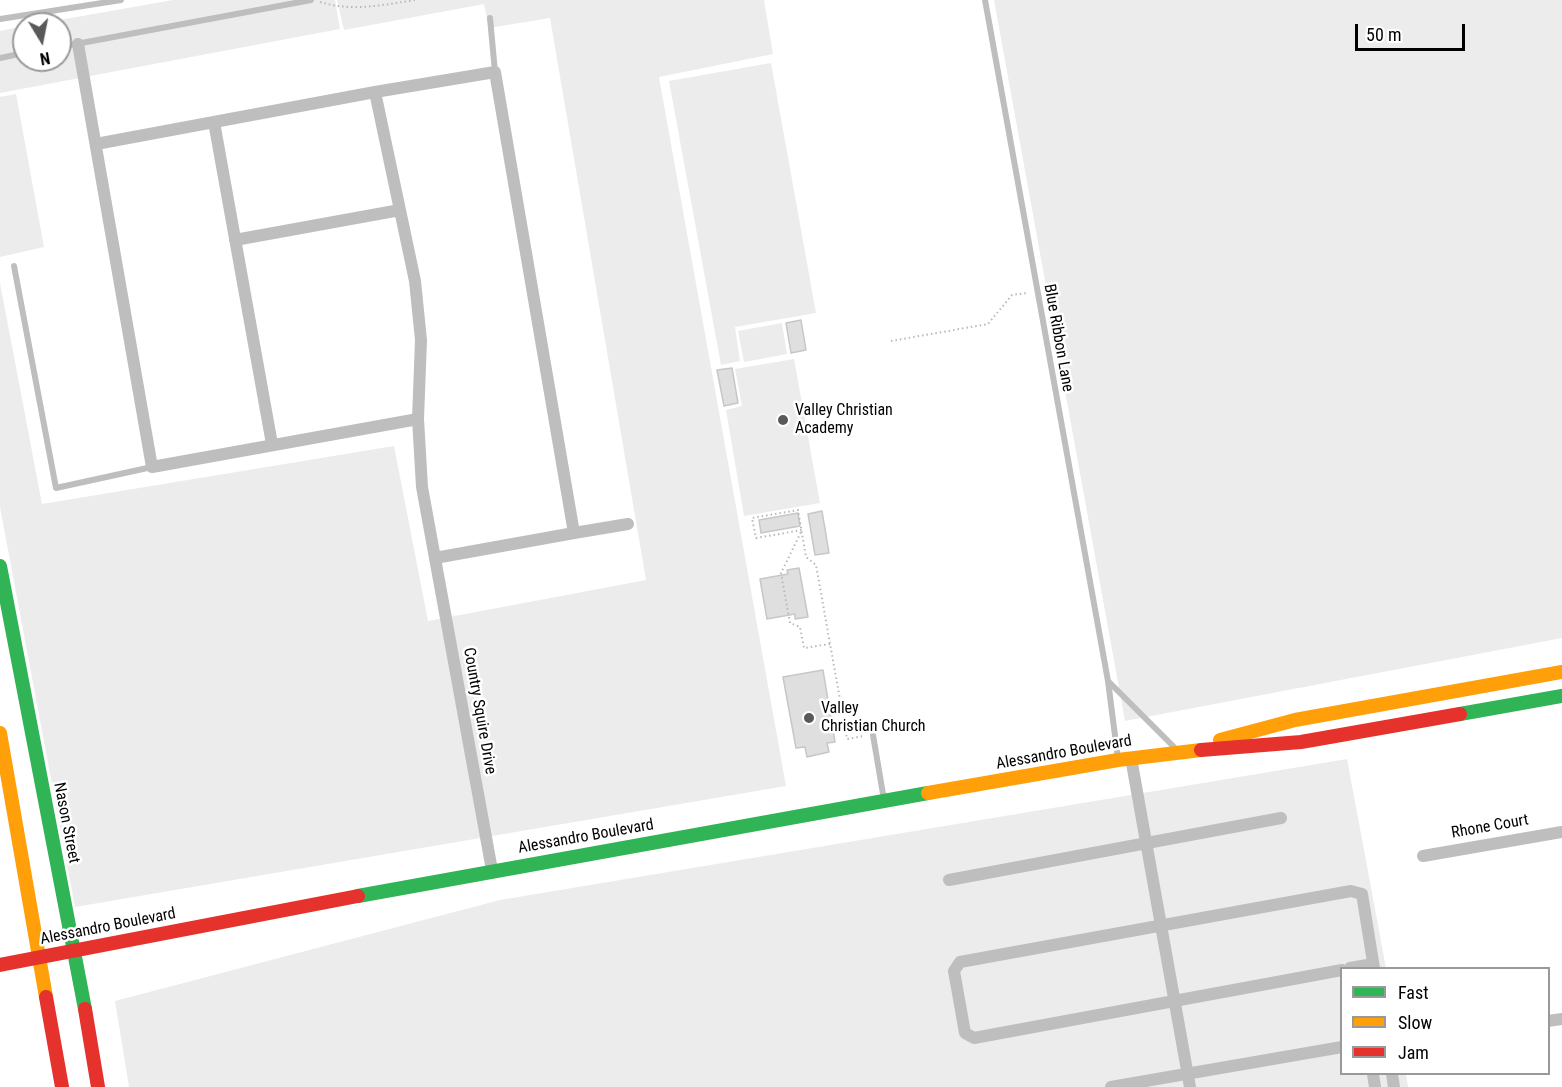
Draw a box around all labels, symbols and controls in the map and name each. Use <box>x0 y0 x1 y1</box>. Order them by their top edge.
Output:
north arrow <box>12 12 72 72</box>
scale bar <box>1358 12 1468 50</box>
text: 50 m <box>1366 24 1401 45</box>
text: N <box>38 48 51 68</box>
street label: Blue Ribbon Lane <box>1039 283 1077 393</box>
place label: Valley Christian Academy <box>795 401 893 439</box>
marker: Valley Christian Academy <box>776 413 790 427</box>
street label: Country Squire Drive <box>458 646 500 776</box>
place label: Valley Christian Church <box>821 699 926 737</box>
marker: Valley Christian Church <box>802 711 816 725</box>
street label: Alessandro Boulevard <box>995 732 1133 774</box>
street label: Nason Street <box>49 781 83 865</box>
street label: Rhone Court <box>1450 811 1530 843</box>
street label: Alessandro Boulevard <box>517 816 655 858</box>
street label: Alessandro Boulevard <box>39 904 177 950</box>
legend <box>1340 967 1550 1075</box>
text: Fast <box>1398 982 1429 1003</box>
text: Slow <box>1398 1012 1432 1033</box>
text: Jam <box>1398 1042 1429 1063</box>

